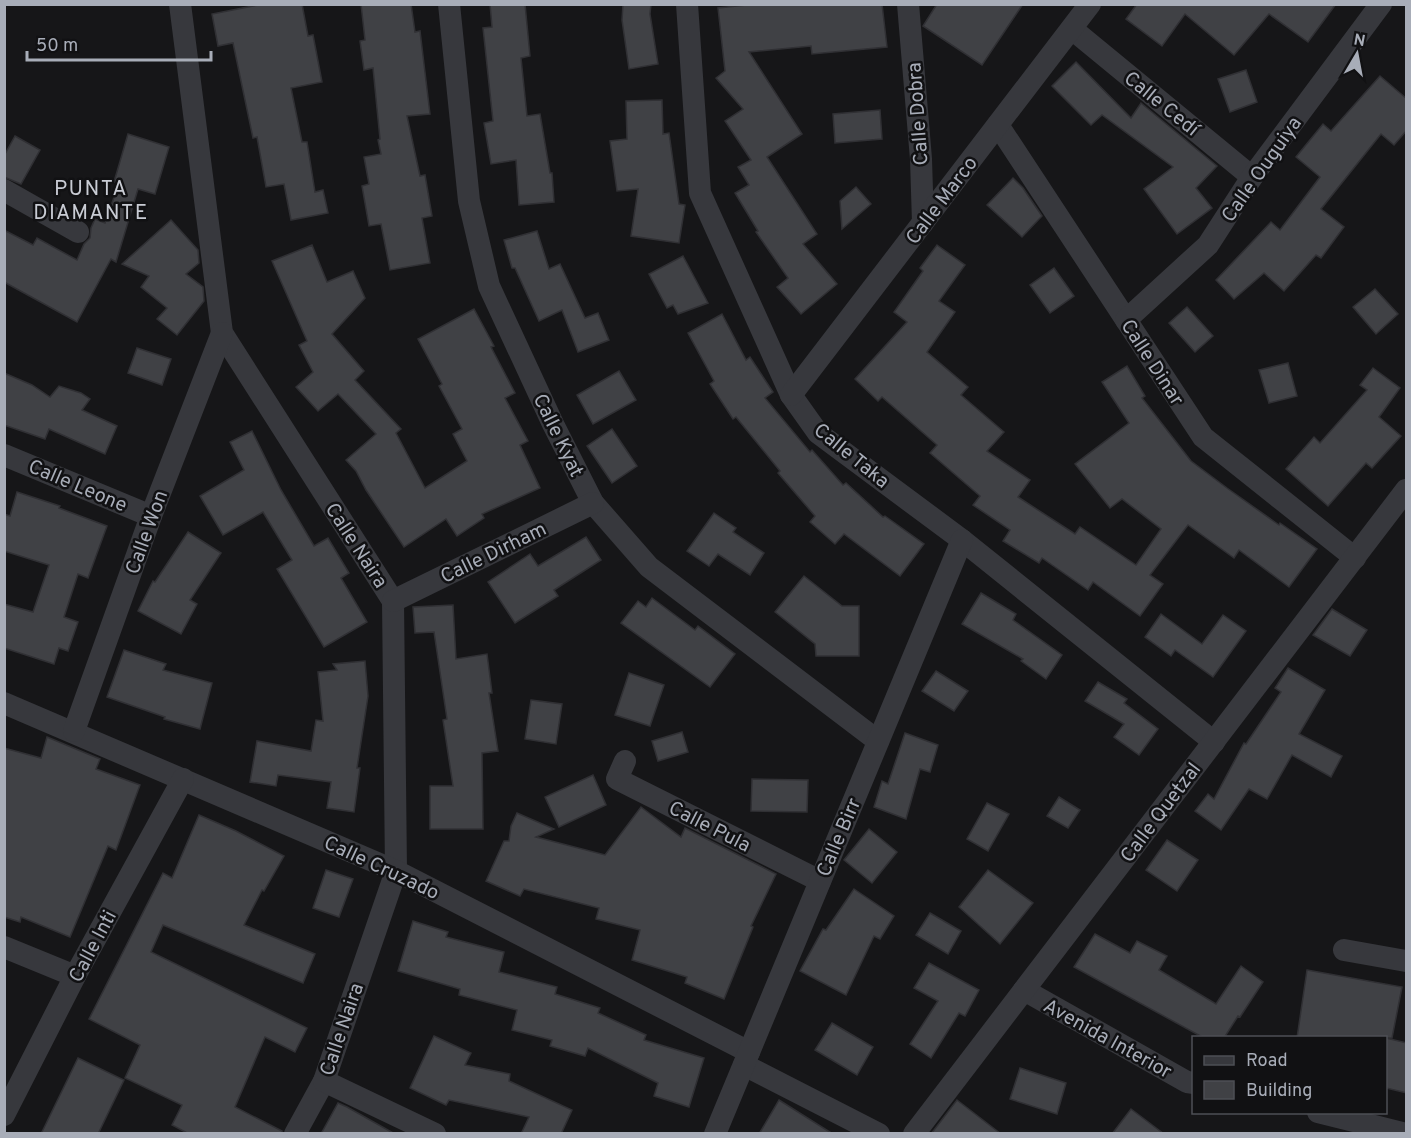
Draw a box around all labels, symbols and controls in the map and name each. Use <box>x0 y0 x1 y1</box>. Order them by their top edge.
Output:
scale bar <box>27 24 212 62</box>
north arrow <box>1327 24 1387 84</box>
text: N <box>1352 30 1367 52</box>
text: 50 m <box>36 35 78 58</box>
street label: Calle Dobra <box>902 62 936 166</box>
street label: Calle Cedí <box>1118 66 1205 144</box>
street label: Calle Ouguiya <box>1217 112 1309 228</box>
street label: Calle Marco <box>901 152 984 251</box>
district label: PUNTA DIAMANTE <box>33 176 149 227</box>
street label: Calle Dinar <box>1114 315 1189 411</box>
street label: Calle Kyat <box>526 390 589 482</box>
street label: Calle Taka <box>808 418 894 495</box>
street label: Calle Leone <box>24 454 131 519</box>
street label: Calle Won <box>121 487 175 578</box>
street label: Calle Naira <box>318 499 392 594</box>
street label: Calle Dirham <box>437 517 551 591</box>
street label: Calle Quetzal <box>1115 758 1208 869</box>
street label: Calle Birr <box>812 794 868 881</box>
street label: Calle Pula <box>664 796 755 860</box>
street label: Calle Cruzado <box>319 831 443 907</box>
street label: Calle Inti <box>64 906 124 988</box>
street label: Calle Naira <box>315 980 371 1079</box>
street label: Avenida Interior <box>1038 994 1176 1086</box>
legend <box>1192 1036 1387 1114</box>
text: Road <box>1246 1050 1288 1073</box>
text: Building <box>1246 1080 1312 1103</box>

